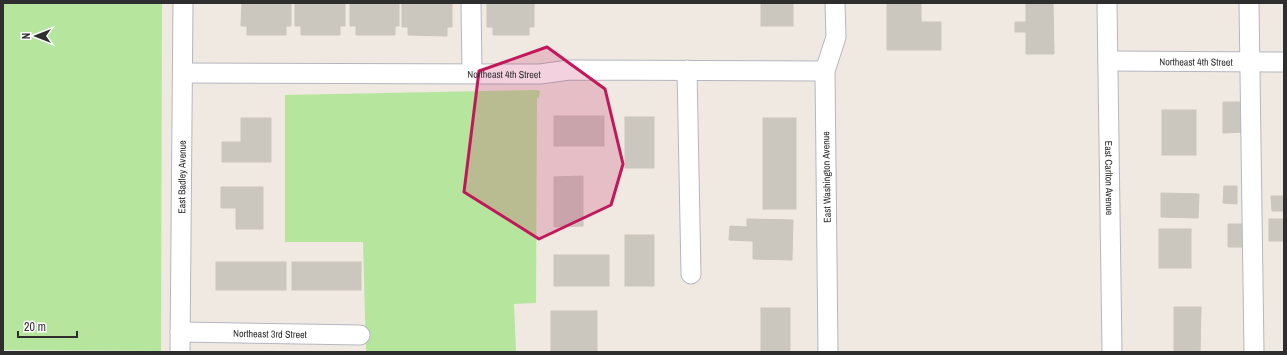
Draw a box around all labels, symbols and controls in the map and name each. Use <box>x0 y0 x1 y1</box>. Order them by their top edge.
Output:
north arrow <box>16 16 56 56</box>
text: N <box>19 33 33 39</box>
street label: Northeast 4th Street <box>1159 55 1233 69</box>
street label: Northeast 4th Street <box>467 68 541 81</box>
street label: East Washington Avenue <box>819 131 834 223</box>
street label: East Badley Avenue <box>175 140 189 214</box>
street label: East Carlton Avenue <box>1102 141 1116 216</box>
scale bar <box>18 313 77 339</box>
text: 20 m <box>24 319 46 335</box>
street label: Northeast 3rd Street <box>233 327 308 341</box>

